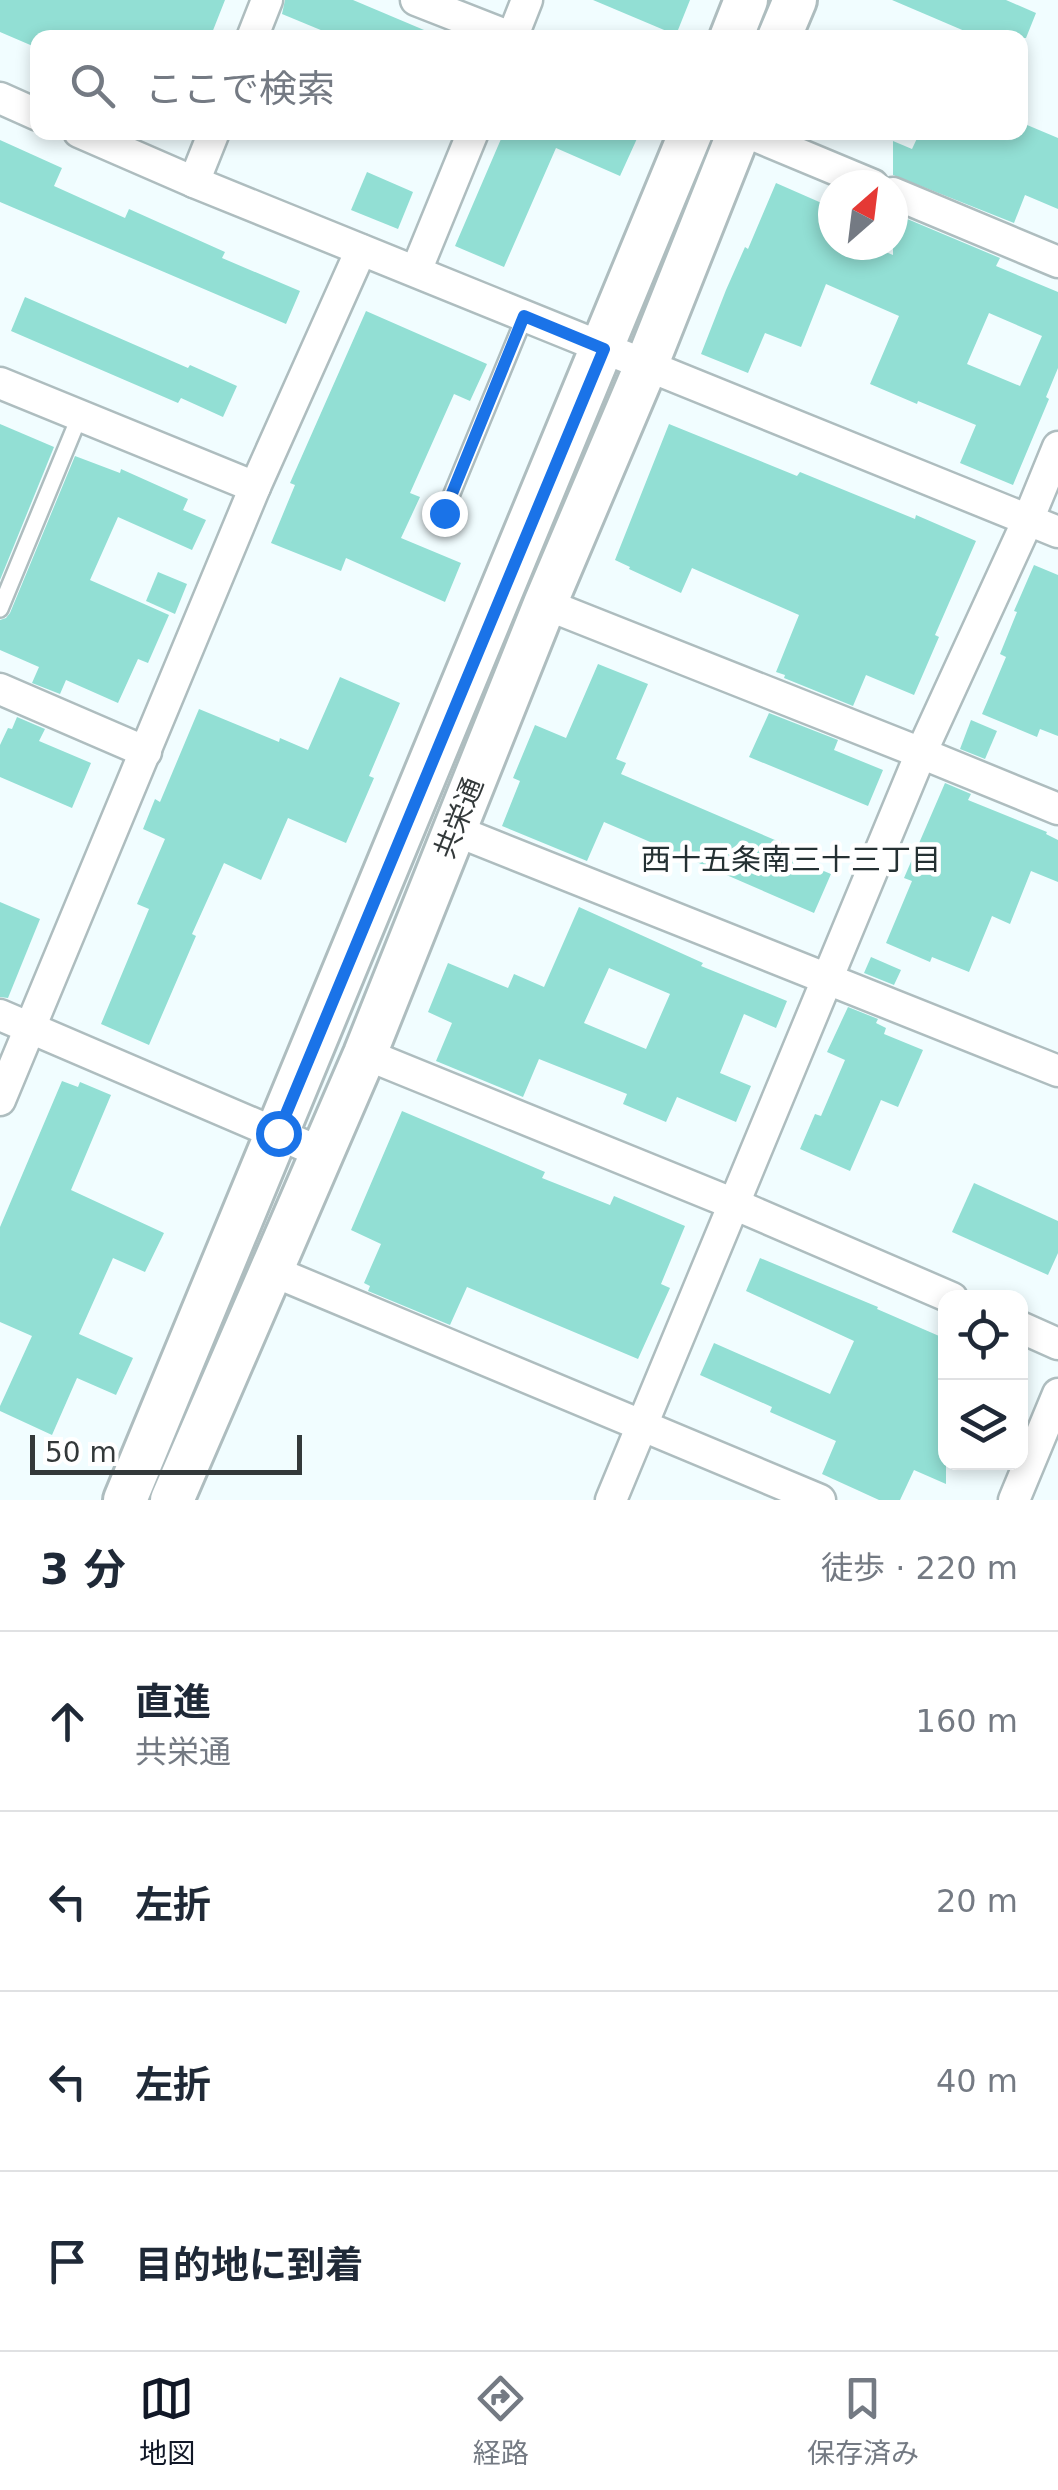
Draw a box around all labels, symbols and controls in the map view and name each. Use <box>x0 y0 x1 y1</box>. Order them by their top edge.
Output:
search box <box>30 30 1028 140</box>
icon: search <box>65 58 120 113</box>
text: ここで検索 <box>145 67 335 111</box>
north arrow <box>818 170 908 260</box>
route end <box>422 491 468 537</box>
street label: 共栄通 <box>428 773 490 863</box>
district label: 西十五条南三十三丁目 <box>641 842 941 877</box>
route start <box>256 1111 302 1157</box>
map controls <box>938 1290 1028 1470</box>
button: locate <box>938 1290 1028 1380</box>
button: layers <box>938 1380 1028 1470</box>
scale bar <box>30 1430 302 1474</box>
text: 50 m <box>45 1436 117 1469</box>
text: 3 分 <box>40 1545 126 1594</box>
text: 徒歩 · 220 m <box>821 1549 1018 1587</box>
text: 直進 <box>135 1680 211 1724</box>
icon: ahead <box>40 1694 95 1749</box>
text: 160 m <box>916 1702 1018 1740</box>
text: 共栄通 <box>135 1733 231 1771</box>
icon: left <box>40 1874 95 1929</box>
text: 20 m <box>936 1882 1018 1920</box>
text: 左折 <box>135 1883 211 1927</box>
icon: left <box>40 2054 95 2109</box>
text: 40 m <box>936 2062 1018 2100</box>
text: 左折 <box>135 2063 211 2107</box>
icon: arrive <box>40 2234 95 2289</box>
text: 目的地に到着 <box>135 2243 363 2287</box>
tab: 地図 <box>139 2371 195 2471</box>
tab: 経路 <box>473 2371 529 2471</box>
tab: 保存済み <box>807 2371 919 2471</box>

